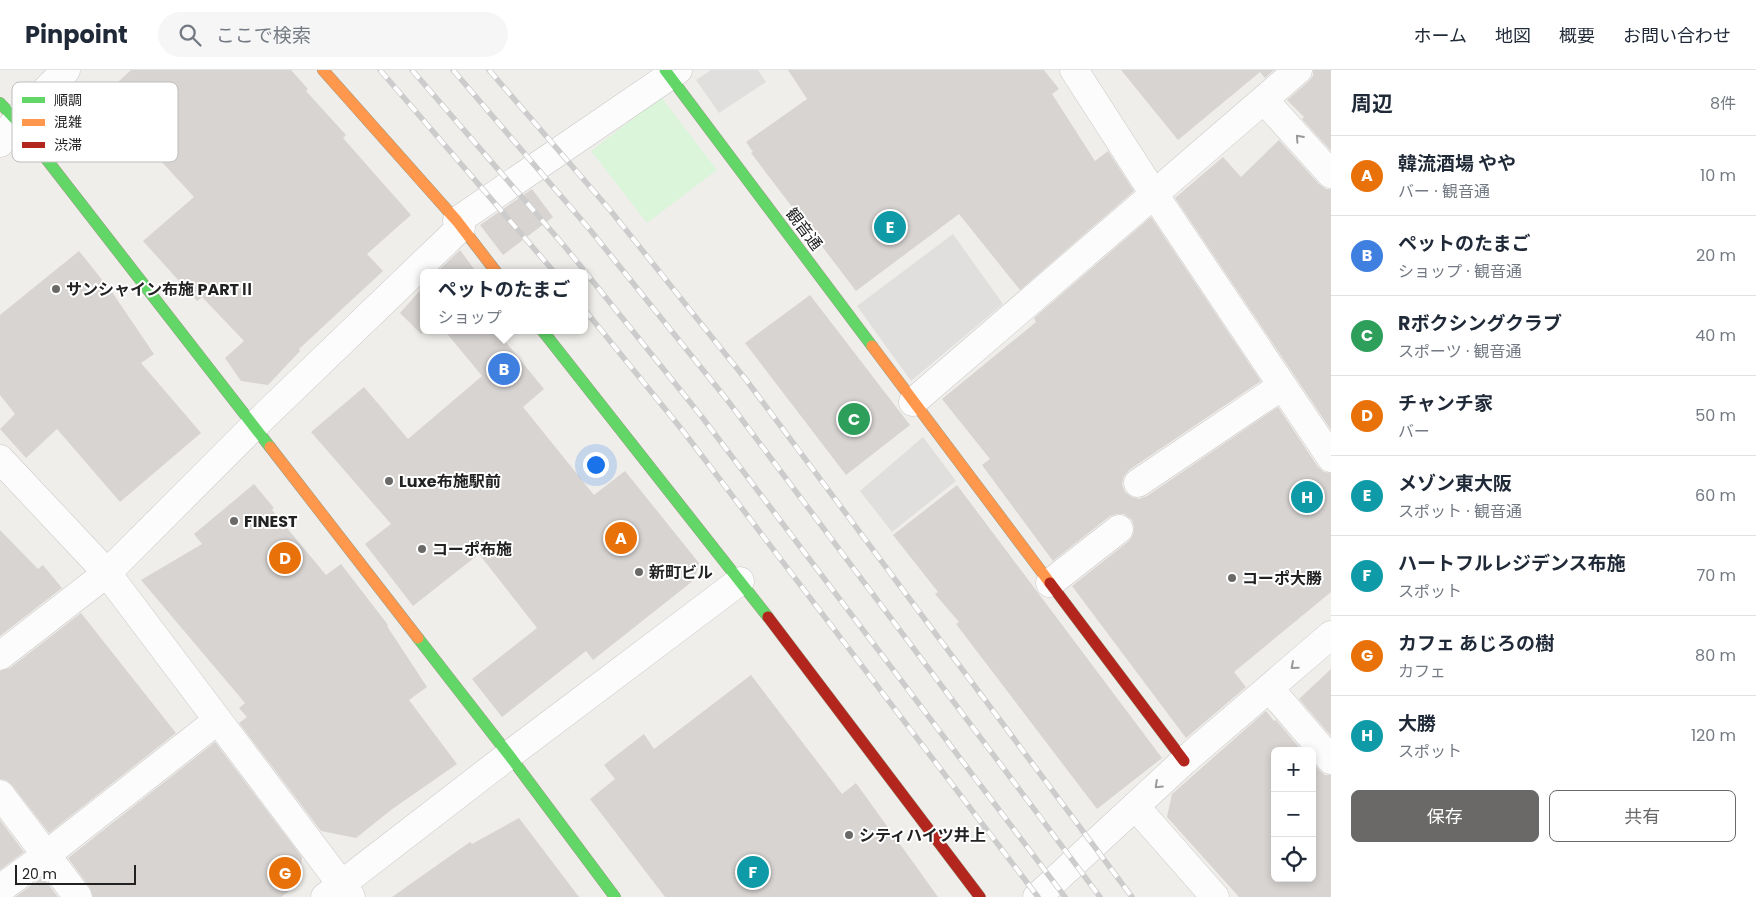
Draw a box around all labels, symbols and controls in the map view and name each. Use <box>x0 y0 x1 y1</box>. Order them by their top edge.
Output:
search box <box>158 12 508 57</box>
text: Pinpoint <box>25 18 128 51</box>
icon: search <box>176 21 204 49</box>
text: ここで検索 <box>216 22 311 49</box>
text: ホーム <box>1414 23 1467 48</box>
text: 地図 <box>1495 23 1531 48</box>
text: 概要 <box>1559 23 1595 48</box>
text: お問い合わせ <box>1623 23 1731 48</box>
legend <box>12 82 178 162</box>
text: 周辺 <box>1351 89 1393 118</box>
text: 順調 <box>54 90 82 110</box>
text: 8件 <box>1710 92 1736 115</box>
text: 混雑 <box>54 112 82 132</box>
one-way arrow <box>1295 134 1304 143</box>
text: 渋滞 <box>54 135 82 155</box>
text: 韓流酒場 やや <box>1398 150 1516 177</box>
text: A <box>1361 164 1373 187</box>
text: 10 m <box>1700 164 1736 187</box>
text: バー · 観音通 <box>1398 180 1490 203</box>
street label: 観音通 <box>780 203 828 255</box>
pin: E <box>874 208 906 246</box>
text: ペットのたまご <box>1398 230 1530 257</box>
text: B <box>1362 244 1372 267</box>
text: 20 m <box>1696 244 1736 267</box>
text: ショップ · 観音通 <box>1398 260 1522 283</box>
popup <box>420 269 588 334</box>
text: ペットのたまご <box>438 276 570 303</box>
place label: サンシャイン布施 PARTⅡ <box>66 278 255 301</box>
marker: サンシャイン布施 PARTⅡ <box>50 283 62 295</box>
text: ショップ <box>438 306 502 329</box>
text: Rボクシングクラブ <box>1398 310 1562 337</box>
text: C <box>1361 324 1373 347</box>
text: 40 m <box>1695 324 1736 347</box>
text: スポーツ · 観音通 <box>1398 340 1522 363</box>
pin: B <box>488 350 520 388</box>
text: チャンチ家 <box>1398 390 1493 417</box>
pin: C <box>838 400 870 438</box>
text: D <box>1361 404 1373 427</box>
text: 50 m <box>1695 404 1736 427</box>
text: バー <box>1398 420 1430 443</box>
your location <box>583 452 609 478</box>
place label: Luxe布施駅前 <box>399 470 501 493</box>
text: メゾン東大阪 <box>1398 470 1512 497</box>
marker: Luxe布施駅前 <box>383 475 395 487</box>
pin: H <box>1291 478 1323 516</box>
text: E <box>1363 484 1371 507</box>
text: 60 m <box>1695 484 1736 507</box>
text: スポット · 観音通 <box>1398 500 1522 523</box>
place label: FINEST <box>244 510 298 533</box>
marker: FINEST <box>228 515 240 527</box>
pin: A <box>605 519 637 557</box>
place label: コーポ布施 <box>432 538 512 561</box>
pin: D <box>269 539 301 577</box>
marker: コーポ布施 <box>416 543 428 555</box>
text: ハートフルレジデンス布施 <box>1398 550 1626 577</box>
place label: 新町ビル <box>649 561 713 584</box>
text: F <box>1363 564 1371 587</box>
text: 70 m <box>1696 564 1736 587</box>
marker: 新町ビル <box>633 566 645 578</box>
place label: コーポ大勝 <box>1242 567 1322 590</box>
marker: コーポ大勝 <box>1226 572 1238 584</box>
text: スポット <box>1398 580 1462 603</box>
text: カフェ あじろの樹 <box>1398 630 1554 657</box>
text: G <box>1361 644 1373 667</box>
text: 80 m <box>1695 644 1736 667</box>
text: カフェ <box>1398 660 1446 683</box>
one-way arrow <box>1291 661 1300 669</box>
text: 大勝 <box>1398 710 1436 737</box>
text: H <box>1361 724 1373 747</box>
text: 120 m <box>1691 724 1736 747</box>
text: スポット <box>1398 740 1462 763</box>
map controls <box>1271 747 1316 882</box>
button: + <box>1271 747 1316 792</box>
one-way arrow <box>1155 779 1164 788</box>
button: 保存 <box>1351 790 1539 842</box>
button: 共有 <box>1549 790 1736 842</box>
button: − <box>1271 792 1316 837</box>
place label: シティハイツ井上 <box>859 824 986 847</box>
marker: シティハイツ井上 <box>843 829 855 841</box>
button: locate <box>1271 837 1316 882</box>
pin: F <box>737 853 769 891</box>
pin: G <box>269 854 301 892</box>
scale bar <box>15 862 136 885</box>
text: 20 m <box>22 864 57 884</box>

